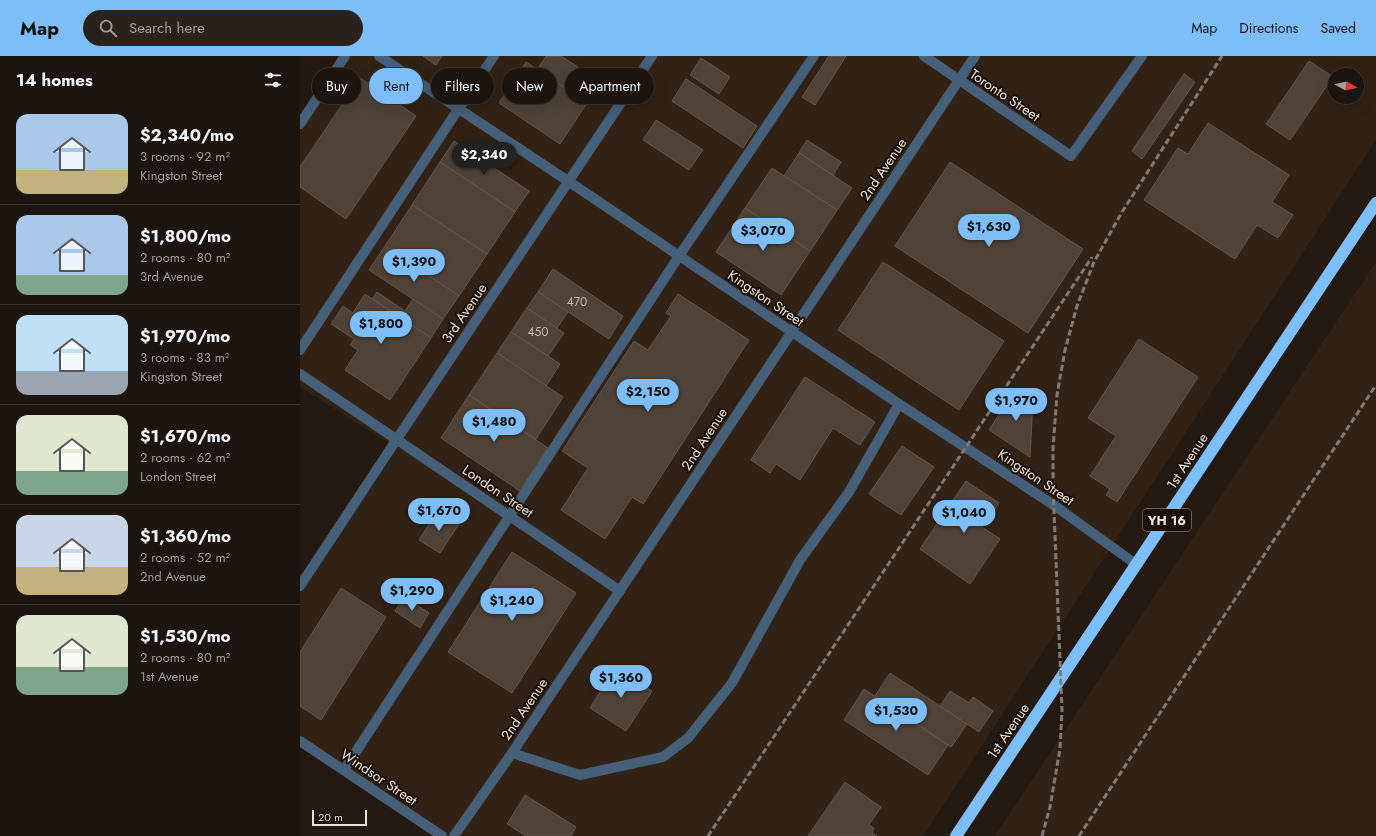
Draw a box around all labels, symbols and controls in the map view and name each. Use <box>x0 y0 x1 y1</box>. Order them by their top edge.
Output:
search box <box>83 10 363 46</box>
text: Map <box>20 15 59 42</box>
icon: search <box>97 17 119 39</box>
text: Search here <box>129 17 205 39</box>
text: Map <box>1191 18 1217 38</box>
text: Directions <box>1239 18 1299 38</box>
text: Saved <box>1321 18 1356 38</box>
street label: Toronto Street <box>966 64 1045 126</box>
text: 14 homes <box>16 68 93 92</box>
chip: Buy <box>312 68 361 104</box>
chip: Rent <box>369 68 423 104</box>
chip: Filters <box>431 68 494 104</box>
chip: New <box>502 68 557 104</box>
chip: Apartment <box>565 68 654 104</box>
north arrow <box>1328 68 1364 104</box>
map controls <box>1328 68 1364 104</box>
icon: filters <box>262 69 284 91</box>
text: $2,340/mo <box>140 123 234 147</box>
icon: home <box>48 130 96 178</box>
street label: 2nd Avenue <box>855 134 911 204</box>
pin: $2,340 <box>451 142 517 176</box>
text: $2,340 <box>461 145 507 164</box>
text: 3 rooms · 92 m² <box>140 147 230 166</box>
text: Kingston Street <box>140 166 222 185</box>
pin: $1,630 <box>956 214 1022 248</box>
text: $1,630 <box>967 217 1011 236</box>
pin: $3,070 <box>730 218 796 252</box>
text: $3,070 <box>740 221 786 240</box>
text: $1,800/mo <box>140 224 231 248</box>
icon: home <box>48 231 96 279</box>
text: 2 rooms · 80 m² <box>140 248 230 267</box>
pin: $1,390 <box>381 249 447 283</box>
text: $1,390 <box>392 252 436 271</box>
street label: Kingston Street <box>724 265 809 331</box>
text: 3rd Avenue <box>140 267 203 286</box>
street label: 3rd Avenue <box>437 279 491 347</box>
house number: 470 <box>567 293 587 311</box>
pin: $1,800 <box>348 311 414 345</box>
text: $1,800 <box>359 314 403 333</box>
house number: 450 <box>528 323 548 341</box>
text: $1,970/mo <box>140 324 230 348</box>
icon: home <box>48 331 96 379</box>
text: 3 rooms · 83 m² <box>140 348 229 367</box>
text: Kingston Street <box>140 367 222 386</box>
pin: $2,150 <box>615 379 681 413</box>
text: $2,150 <box>626 382 670 401</box>
pin: $1,970 <box>983 388 1049 422</box>
text: $1,970 <box>994 391 1038 410</box>
street label: 2nd Avenue <box>676 404 732 474</box>
pin: $1,480 <box>461 409 527 443</box>
text: $1,480 <box>472 412 516 431</box>
text: $1,670/mo <box>140 424 231 448</box>
street label: 1st Avenue <box>1161 429 1213 493</box>
icon: home <box>48 431 96 479</box>
street label: Kingston Street <box>994 444 1079 510</box>
text: 2 rooms · 62 m² <box>140 448 230 467</box>
street label: London Street <box>458 460 538 523</box>
text: London Street <box>140 467 216 486</box>
pin: $1,670 <box>406 498 472 532</box>
pin: $1,040 <box>931 500 997 534</box>
text: $1,670 <box>417 501 461 520</box>
text: $1,040 <box>941 503 987 522</box>
road number: YH 16 <box>1143 509 1191 531</box>
text: $1,360/mo <box>140 524 231 548</box>
icon: home <box>48 531 96 579</box>
text: 2 rooms · 52 m² <box>140 548 230 567</box>
text: 2nd Avenue <box>140 567 206 586</box>
pin: $1,290 <box>379 578 445 612</box>
text: $1,290 <box>390 581 434 600</box>
pin: $1,240 <box>479 588 545 622</box>
text: $1,240 <box>489 591 535 610</box>
text: $1,530/mo <box>140 624 231 648</box>
icon: home <box>48 631 96 679</box>
text: 2 rooms · 80 m² <box>140 648 230 667</box>
pin: $1,360 <box>588 665 654 699</box>
text: 1st Avenue <box>140 667 199 686</box>
text: $1,360 <box>599 668 643 687</box>
street label: 2nd Avenue <box>496 674 552 744</box>
pin: $1,530 <box>863 698 929 732</box>
street label: 1st Avenue <box>982 699 1034 763</box>
text: $1,530 <box>874 701 918 720</box>
street label: Windsor Street <box>337 744 422 810</box>
scale bar <box>312 808 367 827</box>
text: 20 m <box>318 809 343 825</box>

